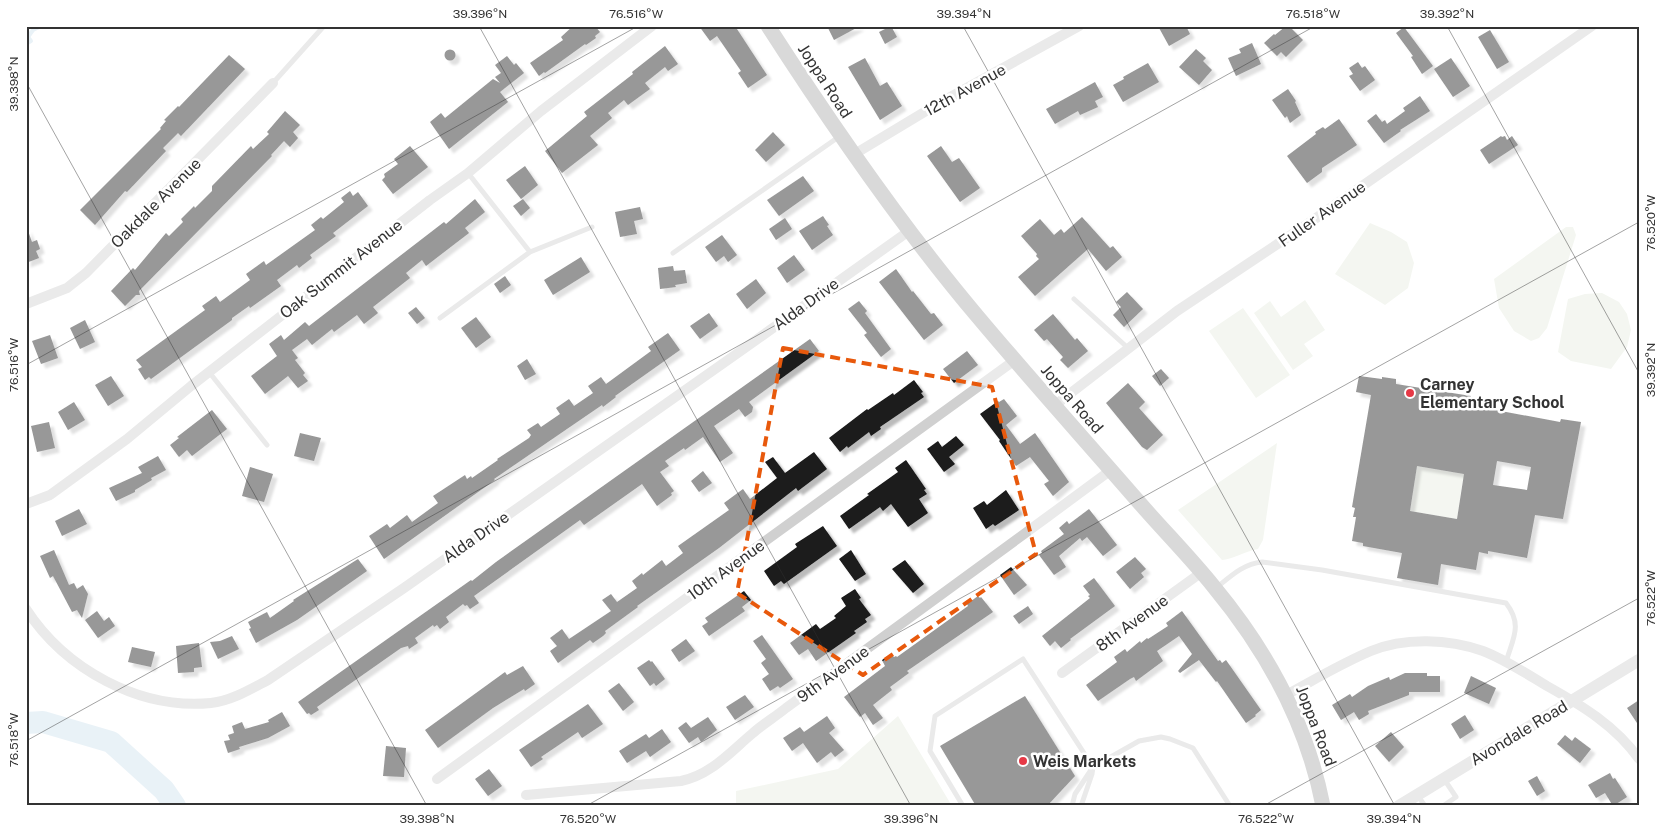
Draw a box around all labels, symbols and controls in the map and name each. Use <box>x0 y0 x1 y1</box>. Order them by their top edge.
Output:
text: 39.396°N <box>453 7 507 21</box>
text: 76.516°W <box>609 7 664 21</box>
text: 39.394°N <box>937 7 991 21</box>
text: 76.518°W <box>1286 7 1341 21</box>
text: 39.392°N <box>1420 7 1474 21</box>
street label: Joppa Road <box>794 40 856 122</box>
text: 39.398°N <box>7 57 21 111</box>
street label: 12th Avenue <box>921 60 1009 120</box>
street label: Oakdale Avenue <box>107 154 205 252</box>
street label: Fuller Avenue <box>1275 177 1369 251</box>
text: 76.520°W <box>1644 194 1658 251</box>
street label: Oak Summit Avenue <box>276 215 406 323</box>
street label: Alda Drive <box>770 274 842 334</box>
text: 76.516°W <box>7 337 21 392</box>
text: 39.392°N <box>1644 343 1658 397</box>
street label: Joppa Road <box>1037 361 1107 437</box>
place label: Carney Elementary School <box>1420 375 1565 412</box>
marker: Carney Elementary School <box>1404 387 1416 399</box>
street label: Alda Drive <box>439 507 513 567</box>
street label: 10th Avenue <box>684 536 768 604</box>
text: 76.522°W <box>1644 569 1658 626</box>
street label: 8th Avenue <box>1092 590 1172 656</box>
street label: 9th Avenue <box>793 642 873 706</box>
street label: Joppa Road <box>1292 683 1340 769</box>
street label: Avondale Road <box>1467 696 1571 770</box>
text: 76.518°W <box>7 712 21 767</box>
place label: Weis Markets <box>1033 752 1136 771</box>
marker: Weis Markets <box>1017 755 1029 767</box>
text: 39.398°N <box>400 812 454 826</box>
text: 76.520°W <box>560 812 617 826</box>
text: 39.396°N <box>884 812 938 826</box>
text: 76.522°W <box>1238 812 1295 826</box>
text: 39.394°N <box>1367 812 1421 826</box>

